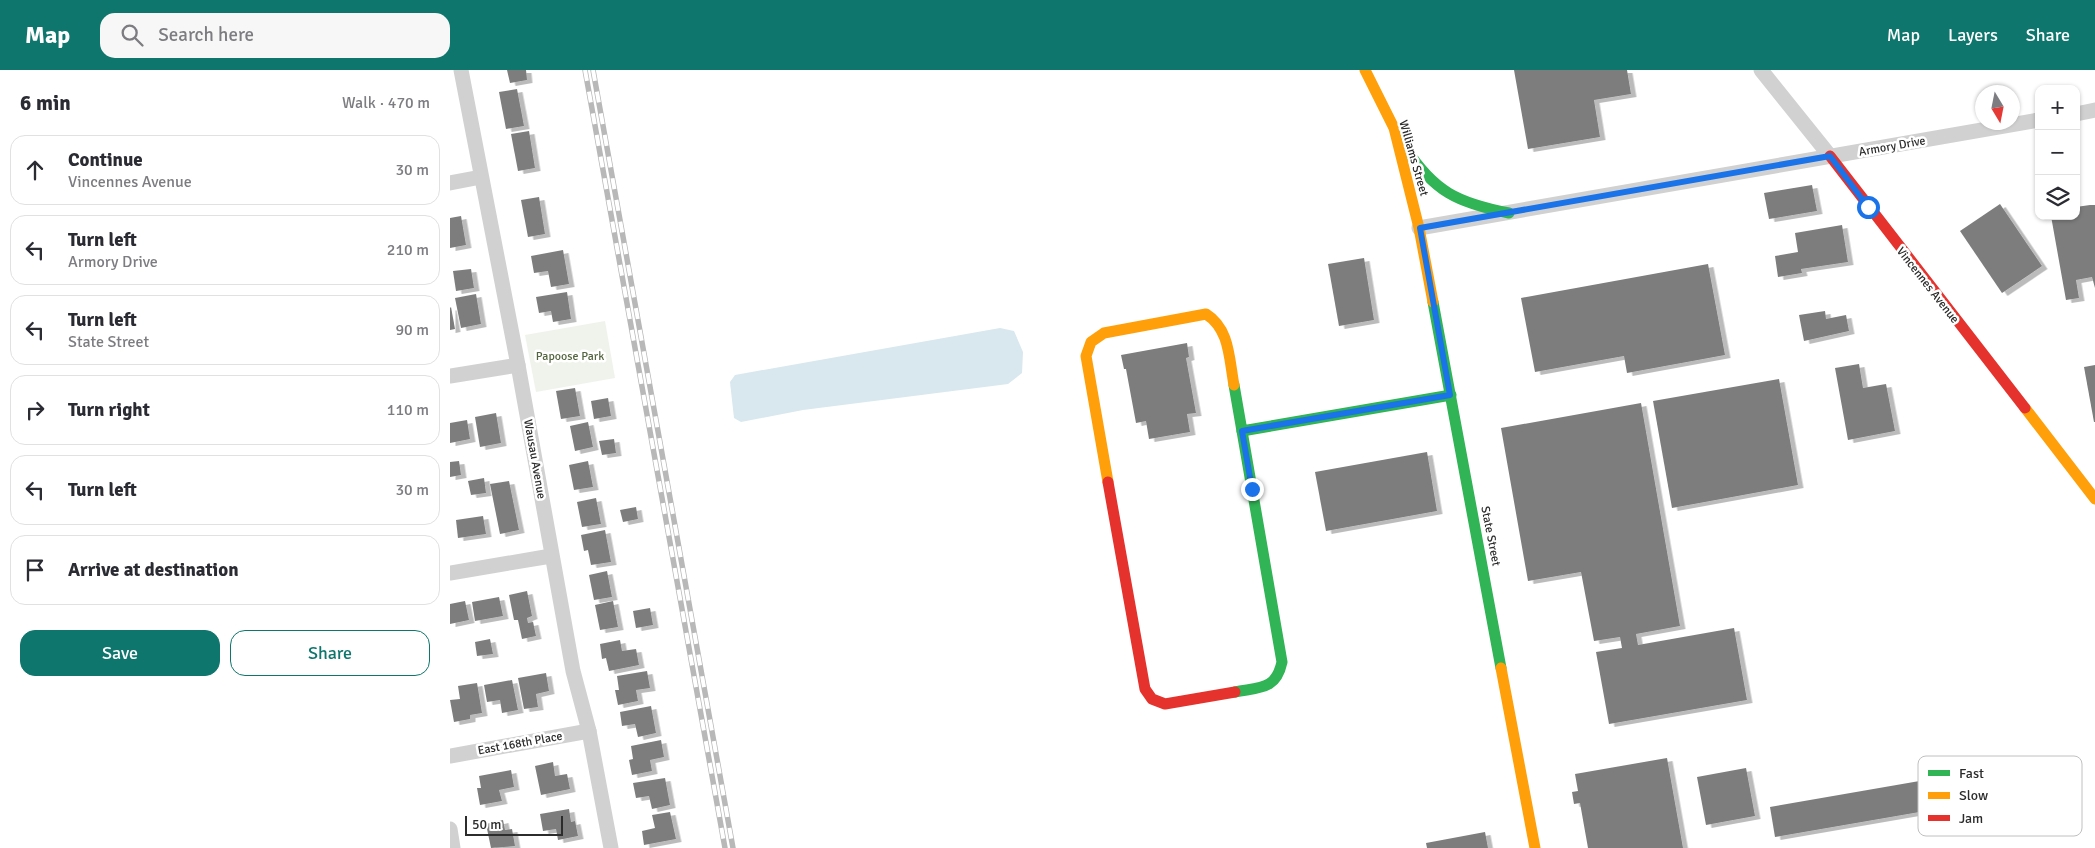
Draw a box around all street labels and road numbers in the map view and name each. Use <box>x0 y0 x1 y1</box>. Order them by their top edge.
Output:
street label: Williams Street <box>1396 118 1432 198</box>
street label: Armory Drive <box>1858 133 1927 160</box>
street label: Vincennes Avenue <box>1893 244 1962 326</box>
street label: Wausau Avenue <box>520 418 549 500</box>
street label: State Street <box>1477 505 1504 567</box>
street label: East 168th Place <box>477 729 564 758</box>

